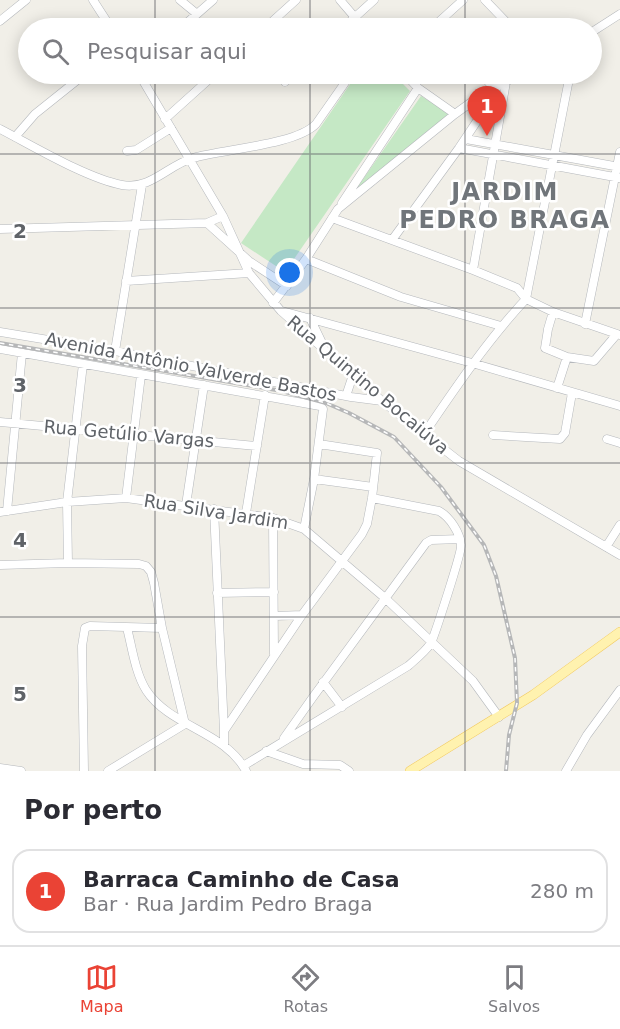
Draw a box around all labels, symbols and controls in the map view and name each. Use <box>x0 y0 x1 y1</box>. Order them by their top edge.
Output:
search box <box>18 18 602 84</box>
icon: search <box>39 35 72 68</box>
text: Pesquisar aqui <box>87 39 247 64</box>
pin: 1 <box>468 86 506 136</box>
district label: JARDIM PEDRO BRAGA <box>399 178 611 234</box>
text: 2 <box>13 219 27 243</box>
your location <box>275 258 304 287</box>
street label: Rua Quintino Bocaiúva <box>283 311 453 458</box>
street label: Avenida Antônio Valverde Bastos <box>43 328 339 405</box>
text: 3 <box>13 373 27 397</box>
street label: Rua Getúlio Vargas <box>43 416 215 451</box>
street label: Rua Silva Jardim <box>142 490 290 533</box>
text: 4 <box>13 528 27 552</box>
text: 5 <box>13 682 27 706</box>
text: Por perto <box>24 795 162 825</box>
text: Barraca Caminho de Casa <box>83 867 400 892</box>
text: 1 <box>39 879 52 903</box>
text: 280 m <box>530 879 594 903</box>
text: Bar · Rua Jardim Pedro Braga <box>83 892 373 916</box>
tab: Mapa <box>80 961 124 1016</box>
tab: Rotas <box>283 961 328 1016</box>
tab: Salvos <box>488 961 540 1016</box>

